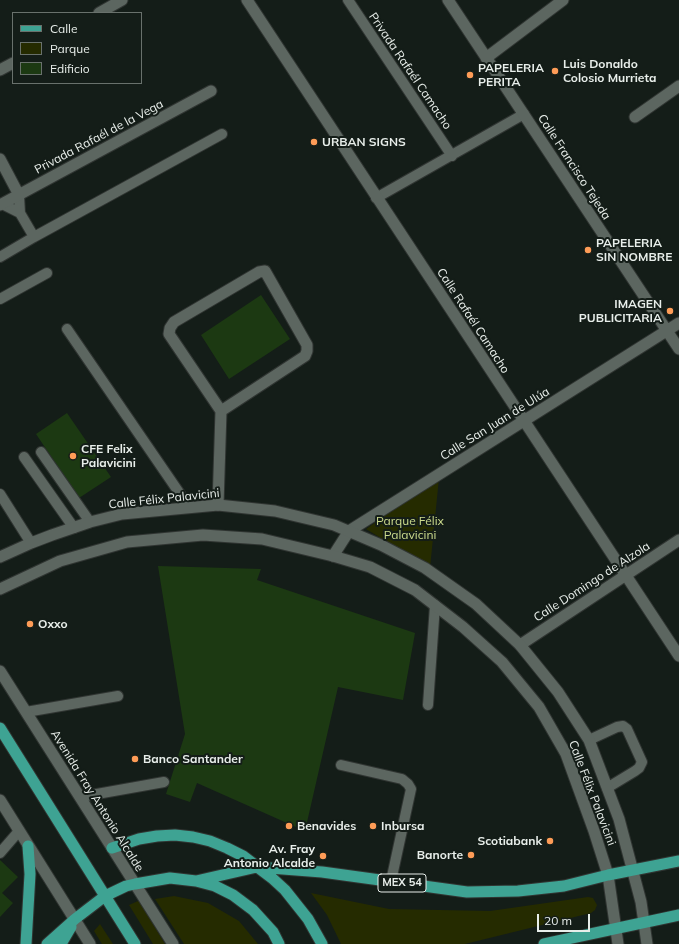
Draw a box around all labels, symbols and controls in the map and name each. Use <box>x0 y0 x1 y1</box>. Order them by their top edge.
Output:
street label: Privada Rafaél Camacho <box>365 10 455 132</box>
legend <box>12 12 142 84</box>
text: Calle <box>50 21 77 36</box>
text: Parque <box>50 41 90 56</box>
place label: Luis Donaldo Colosio Murrieta <box>563 57 656 85</box>
text: Edificio <box>50 61 90 76</box>
place label: PAPELERIA PERITA <box>478 61 544 89</box>
marker: Luis Donaldo Colosio Murrieta <box>550 66 560 76</box>
marker: PAPELERIA PERITA <box>465 70 475 80</box>
street label: Privada Rafaél de la Vega <box>32 97 166 177</box>
street label: Calle Francisco Tejeda <box>534 112 614 222</box>
place label: URBAN SIGNS <box>322 135 406 149</box>
marker: URBAN SIGNS <box>309 137 319 147</box>
place label: PAPELERIA SIN NOMBRE <box>596 236 672 264</box>
marker: PAPELERIA SIN NOMBRE <box>583 245 593 255</box>
street label: Calle Rafaél Camacho <box>434 266 512 376</box>
place label: IMAGEN PUBLICITARIA <box>579 297 662 325</box>
marker: IMAGEN PUBLICITARIA <box>665 306 675 316</box>
street label: Calle San Juan de Ulúa <box>438 384 552 464</box>
place label: CFE Felix Palavicini <box>81 442 136 470</box>
marker: CFE Felix Palavicini <box>68 451 78 461</box>
street label: Calle Félix Palavicini <box>108 486 220 512</box>
park label: Parque Félix Palavicini <box>376 514 444 542</box>
street label: Calle Domingo de Alzola <box>531 539 653 625</box>
place label: Oxxo <box>38 617 68 631</box>
marker: Oxxo <box>25 619 35 629</box>
street label: Avenida Fray Antonio Alcalde <box>47 727 147 875</box>
street label: Calle Félix Palavicini <box>565 738 619 848</box>
place label: Banco Santander <box>143 752 243 766</box>
marker: Banco Santander <box>130 754 140 764</box>
place label: Benavides <box>297 819 356 833</box>
place label: Inbursa <box>381 819 424 833</box>
marker: Benavides <box>284 821 294 831</box>
marker: Inbursa <box>368 821 378 831</box>
place label: Scotiabank <box>477 834 542 848</box>
marker: Scotiabank <box>545 836 555 846</box>
place label: Av. Fray Antonio Alcalde <box>224 842 315 870</box>
place label: Banorte <box>417 848 463 862</box>
marker: Banorte <box>466 850 476 860</box>
marker: Av. Fray Antonio Alcalde <box>318 851 328 861</box>
road number: MEX 54 <box>378 874 426 892</box>
scale bar <box>539 906 592 932</box>
text: 20 m <box>544 913 572 928</box>

